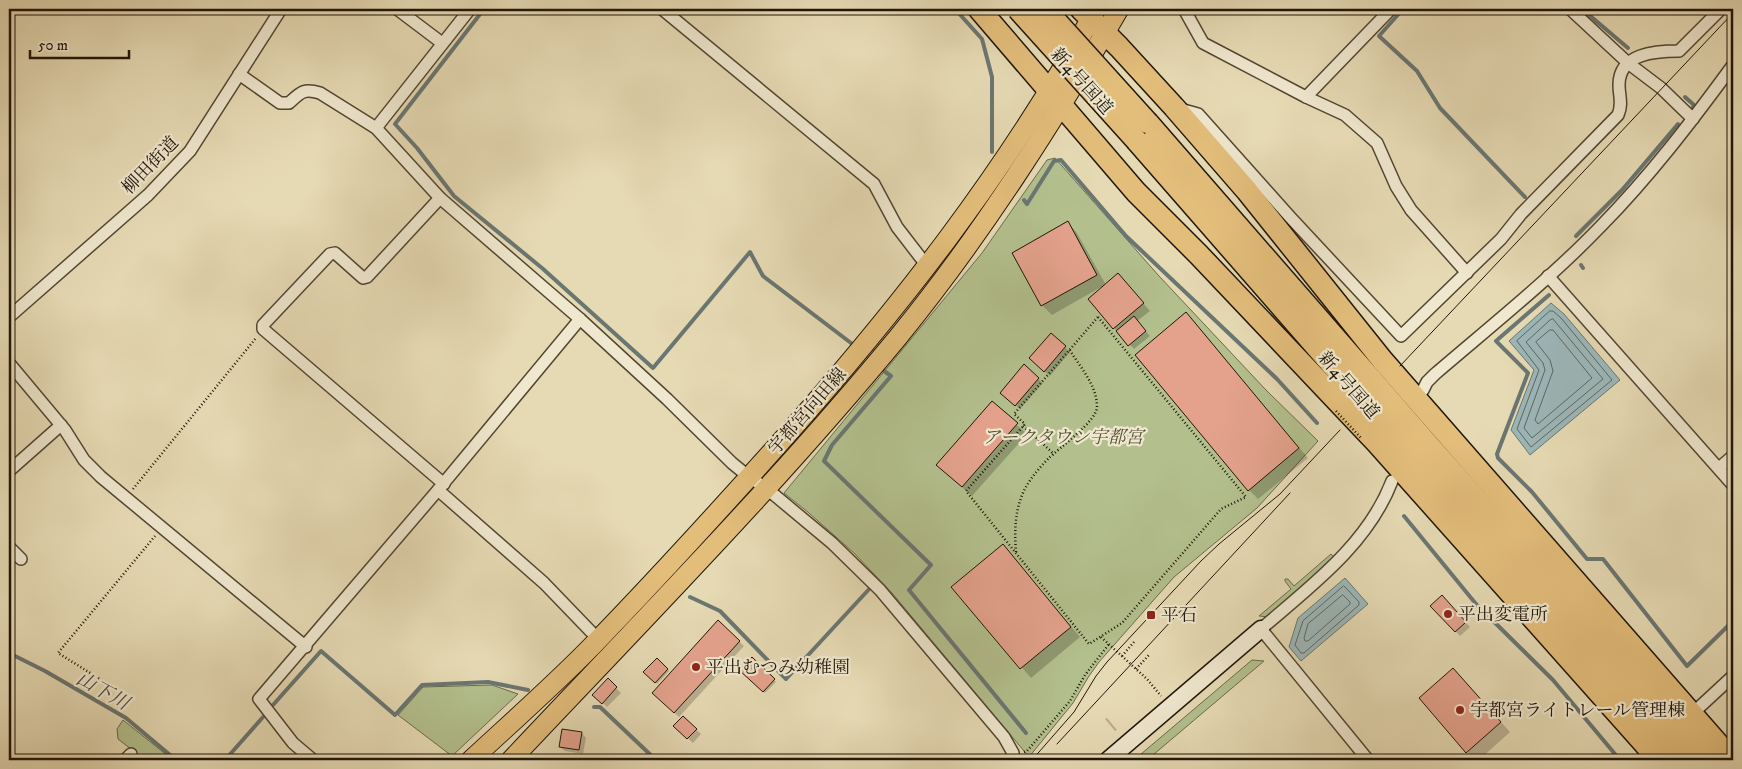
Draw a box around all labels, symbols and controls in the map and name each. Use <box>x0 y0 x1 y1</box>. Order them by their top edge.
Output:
scale bar <box>30 28 129 60</box>
text: 50 m <box>38 36 68 55</box>
street label: 新4号国道 <box>1046 44 1117 120</box>
street label: 柳田街道 <box>118 132 184 199</box>
street label: 新4号国道 <box>1313 347 1384 424</box>
street label: 宇都宮向田線 <box>764 364 851 460</box>
park label: アークタウン宇都宮 <box>982 427 1147 449</box>
place label: 平出変電所 <box>1458 604 1548 626</box>
place label: 平石 <box>1161 605 1197 627</box>
marker: 平出変電所 <box>1442 608 1454 620</box>
marker: 平石 <box>1145 609 1157 621</box>
place label: 平出むつみ幼稚園 <box>706 657 850 679</box>
marker: 平出むつみ幼稚園 <box>690 661 702 673</box>
water label: 山下川 <box>72 667 135 716</box>
place label: 宇都宮ライトレール管理棟 <box>1470 700 1685 722</box>
marker: 宇都宮ライトレール管理棟 <box>1454 704 1466 716</box>

